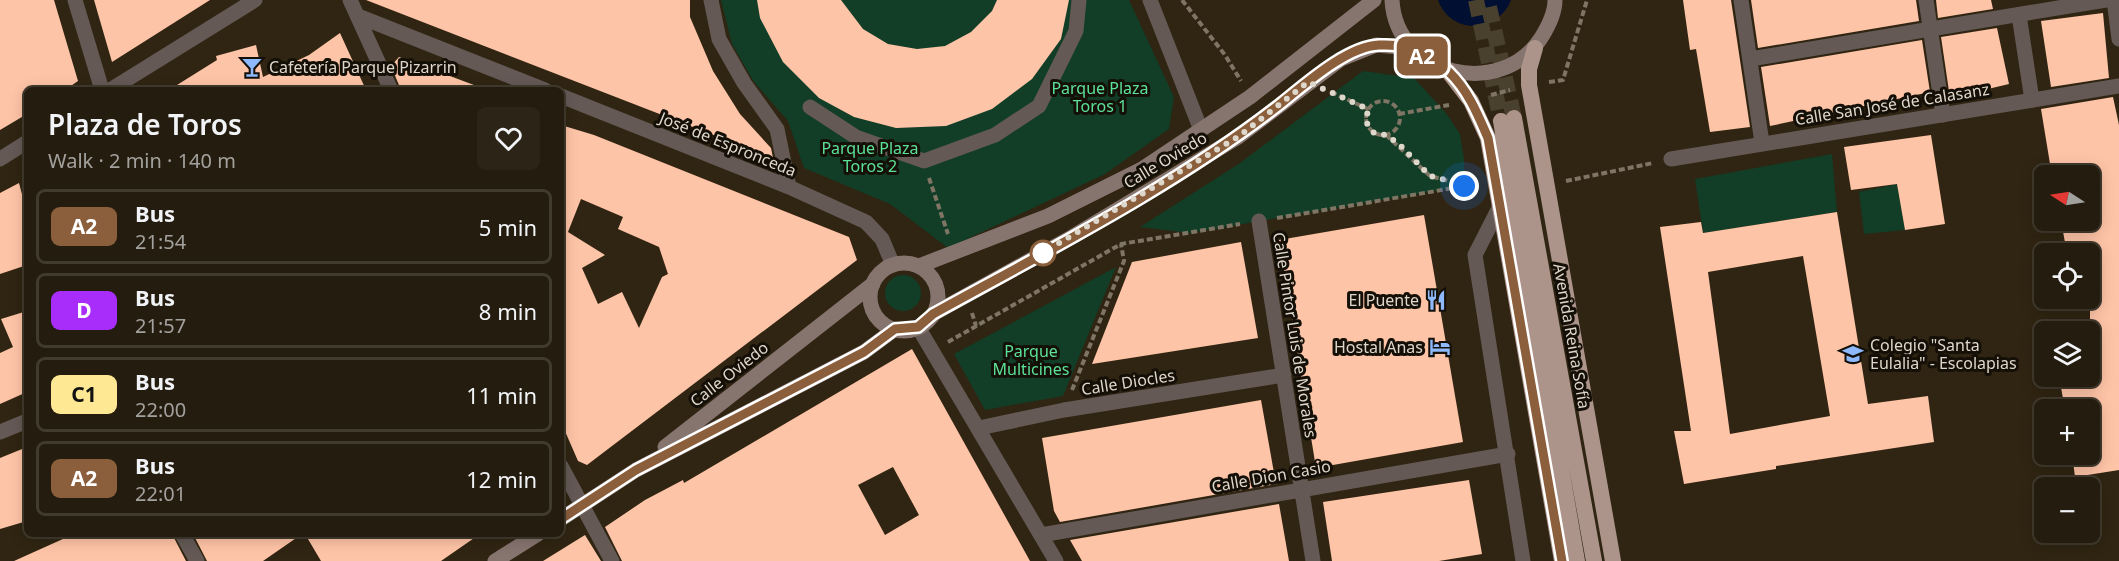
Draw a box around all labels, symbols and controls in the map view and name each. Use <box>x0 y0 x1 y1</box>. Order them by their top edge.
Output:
line badge: A2 <box>1395 36 1449 76</box>
text: A2 <box>1409 42 1435 70</box>
bar icon: Cafetería Parque Pizarrin <box>240 55 264 79</box>
place label: Cafetería Parque Pizarrin <box>269 56 457 78</box>
park label: Parque Plaza Toros 1 <box>1051 77 1149 117</box>
street label: Calle San José de Calasanz <box>1793 78 1991 130</box>
text: Plaza de Toros <box>48 105 242 143</box>
street label: José de Espronceda <box>654 106 800 181</box>
button: heart <box>477 107 540 170</box>
street label: Calle Oviedo <box>1119 126 1211 194</box>
park label: Parque Plaza Toros 2 <box>821 137 919 177</box>
text: Walk · 2 min · 140 m <box>48 147 236 174</box>
north arrow <box>2034 165 2100 231</box>
map controls <box>2034 165 2100 543</box>
your location <box>1449 171 1479 201</box>
text: Bus <box>135 198 175 228</box>
text: A2 <box>71 212 97 240</box>
text: 5 min <box>479 212 537 242</box>
text: 21:54 <box>135 228 186 255</box>
street label: Calle Pintor Luis de Morales <box>1268 231 1322 439</box>
unlabelled marker <box>1030 240 1056 266</box>
button: locate <box>2034 243 2100 309</box>
street label: Avenida Reina Sofía <box>1548 261 1596 411</box>
text: Bus <box>135 282 175 312</box>
restaurant icon: El Puente <box>1424 288 1448 312</box>
place label: El Puente <box>1349 289 1419 311</box>
text: D <box>76 296 92 324</box>
text: 8 min <box>479 296 537 326</box>
text: 21:57 <box>135 312 186 339</box>
button: layers <box>2034 321 2100 387</box>
place label: Colegio "Santa Eulalia" - Escolapias <box>1870 334 2017 374</box>
hotel icon: Hostal Anas <box>1428 335 1452 359</box>
street label: Calle Oviedo <box>685 336 773 412</box>
place label: Hostal Anas <box>1334 336 1423 358</box>
park label: Parque Multicines <box>993 340 1069 380</box>
school or university icon: Colegio "Santa Eulalia" - Escolapias <box>1841 342 1865 366</box>
street label: Calle Diocles <box>1080 364 1176 400</box>
text: Bus <box>135 366 175 396</box>
text: C1 <box>71 380 97 408</box>
text: 11 min <box>466 380 537 410</box>
text: 22:00 <box>135 396 186 423</box>
button: + <box>2034 399 2100 465</box>
text: Bus <box>135 450 175 480</box>
street label: Calle Dion Casio <box>1210 455 1332 497</box>
text: A2 <box>71 464 97 492</box>
text: 12 min <box>466 464 537 494</box>
button: − <box>2034 477 2100 543</box>
text: 22:01 <box>135 480 186 507</box>

